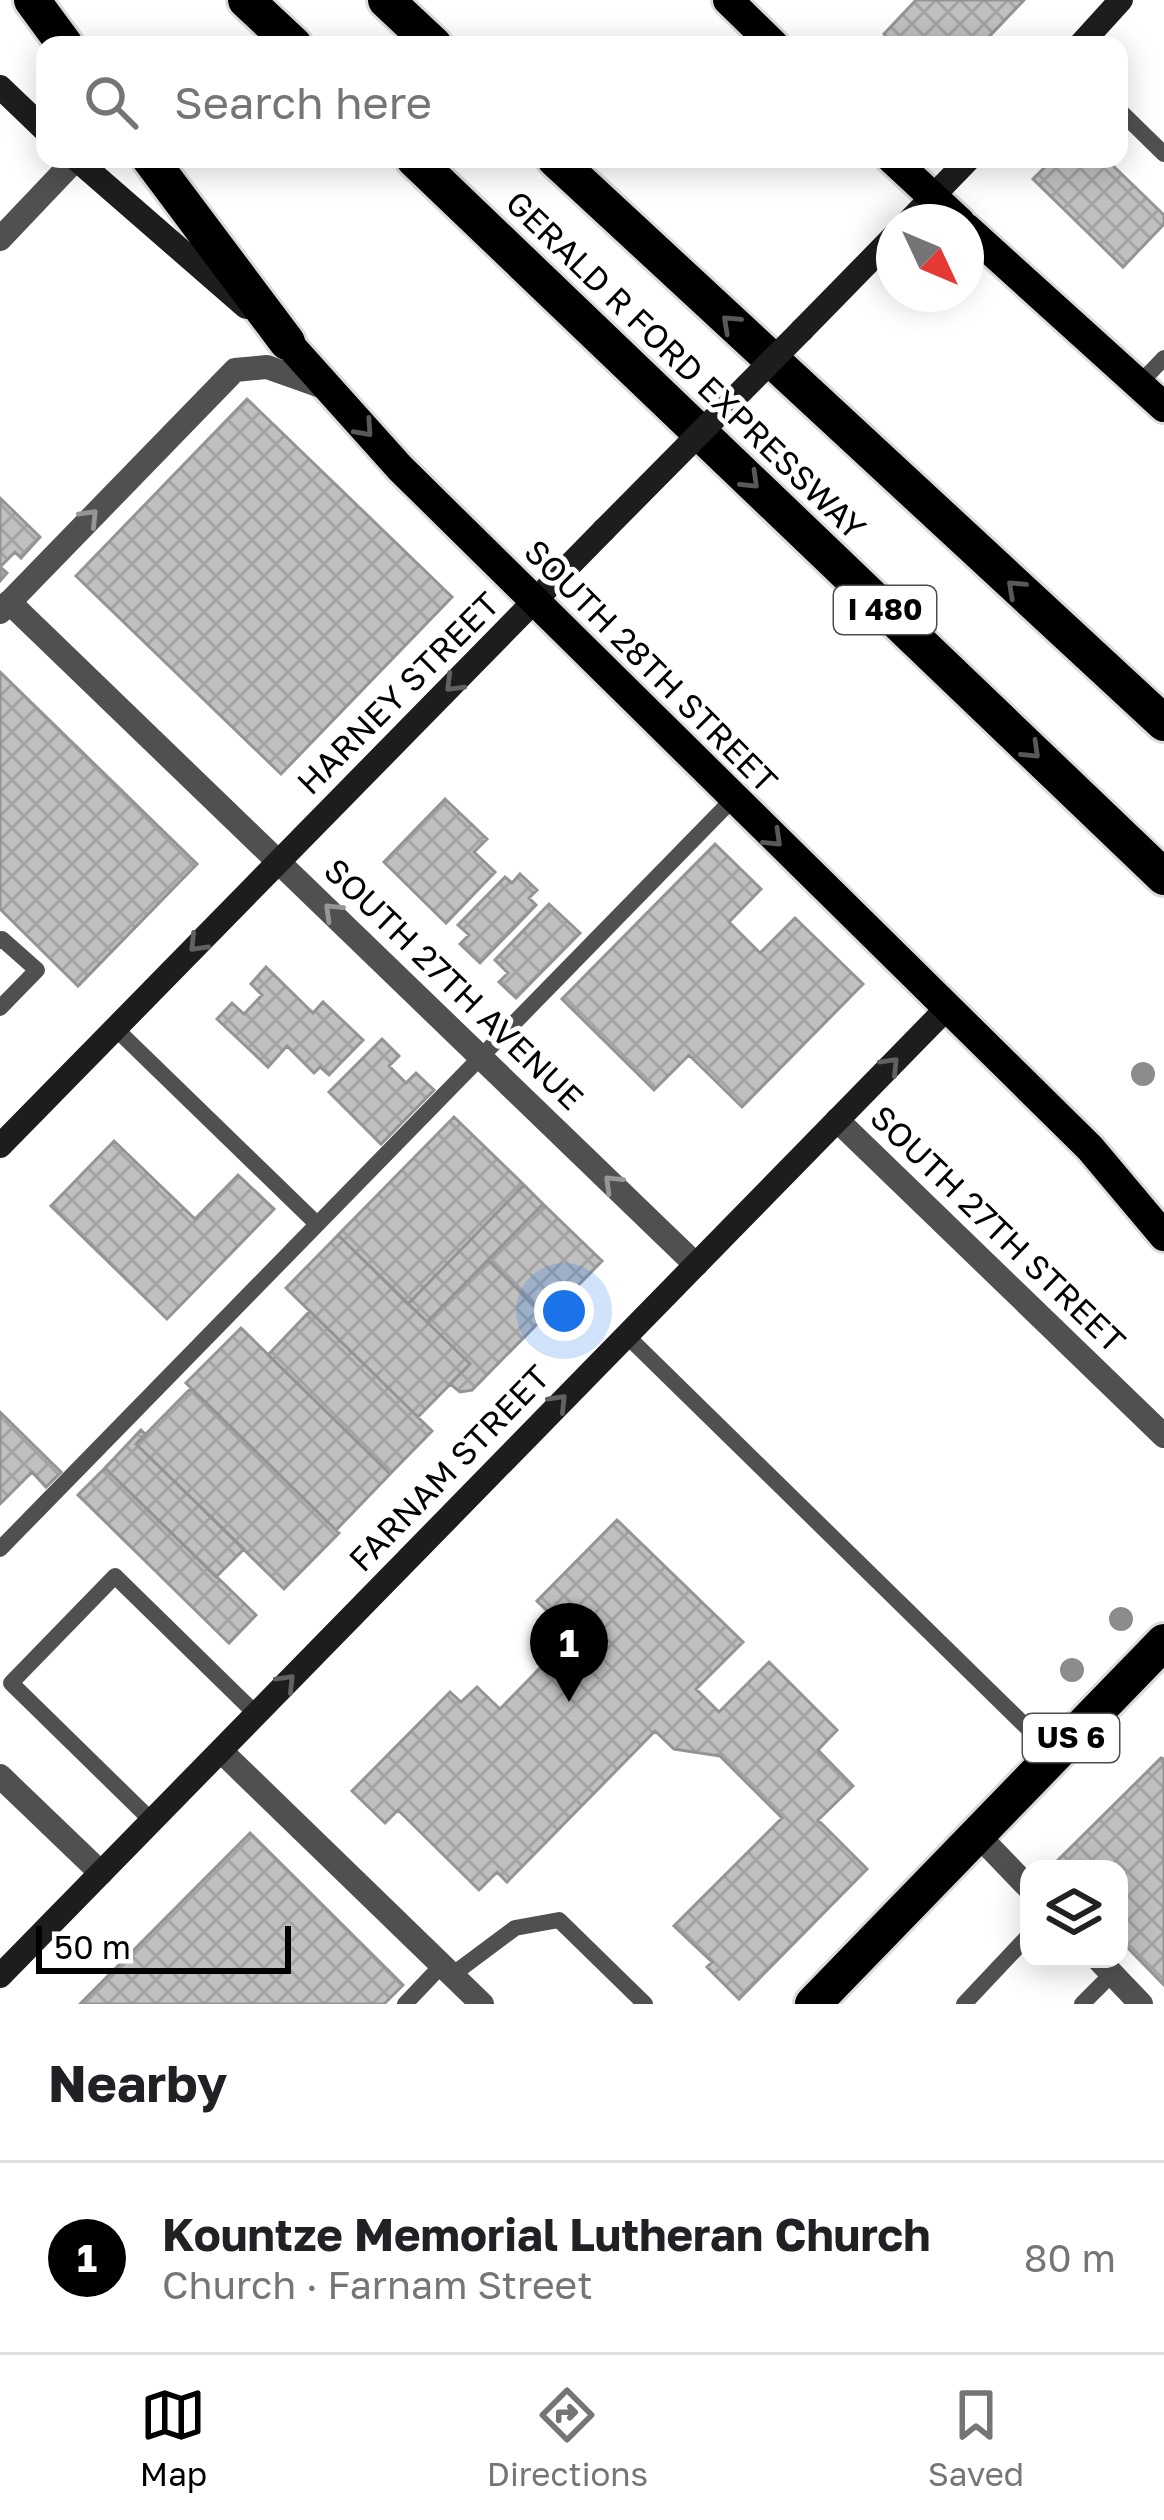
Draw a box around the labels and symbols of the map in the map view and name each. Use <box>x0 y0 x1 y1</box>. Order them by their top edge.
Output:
street label: GERALD R FORD EXPRESSWAY <box>499 182 874 547</box>
north arrow <box>876 204 984 312</box>
one-way arrow <box>722 315 743 337</box>
one-way arrow <box>351 415 372 437</box>
one-way arrow <box>737 467 759 489</box>
one-way arrow <box>75 510 97 531</box>
street label: SOUTH 28TH STREET <box>517 531 786 800</box>
one-way arrow <box>1007 581 1028 603</box>
street label: HARNEY STREET <box>289 584 507 802</box>
road number: I 480 <box>834 586 936 634</box>
one-way arrow <box>445 670 467 692</box>
one-way arrow <box>1018 737 1040 759</box>
one-way arrow <box>760 824 782 846</box>
street label: SOUTH 27TH AVENUE <box>317 850 592 1117</box>
one-way arrow <box>324 904 346 926</box>
one-way arrow <box>189 930 211 952</box>
one-way arrow <box>877 1057 899 1079</box>
street label: SOUTH 27TH STREET <box>863 1097 1134 1360</box>
one-way arrow <box>604 1175 626 1197</box>
your location <box>534 1281 594 1341</box>
street label: FARNAM STREET <box>341 1357 557 1579</box>
one-way arrow <box>545 1395 567 1417</box>
pin: 1 <box>530 1603 608 1702</box>
one-way arrow <box>273 1674 295 1696</box>
road number: US 6 <box>1023 1714 1119 1762</box>
scale bar <box>36 1920 291 1973</box>

